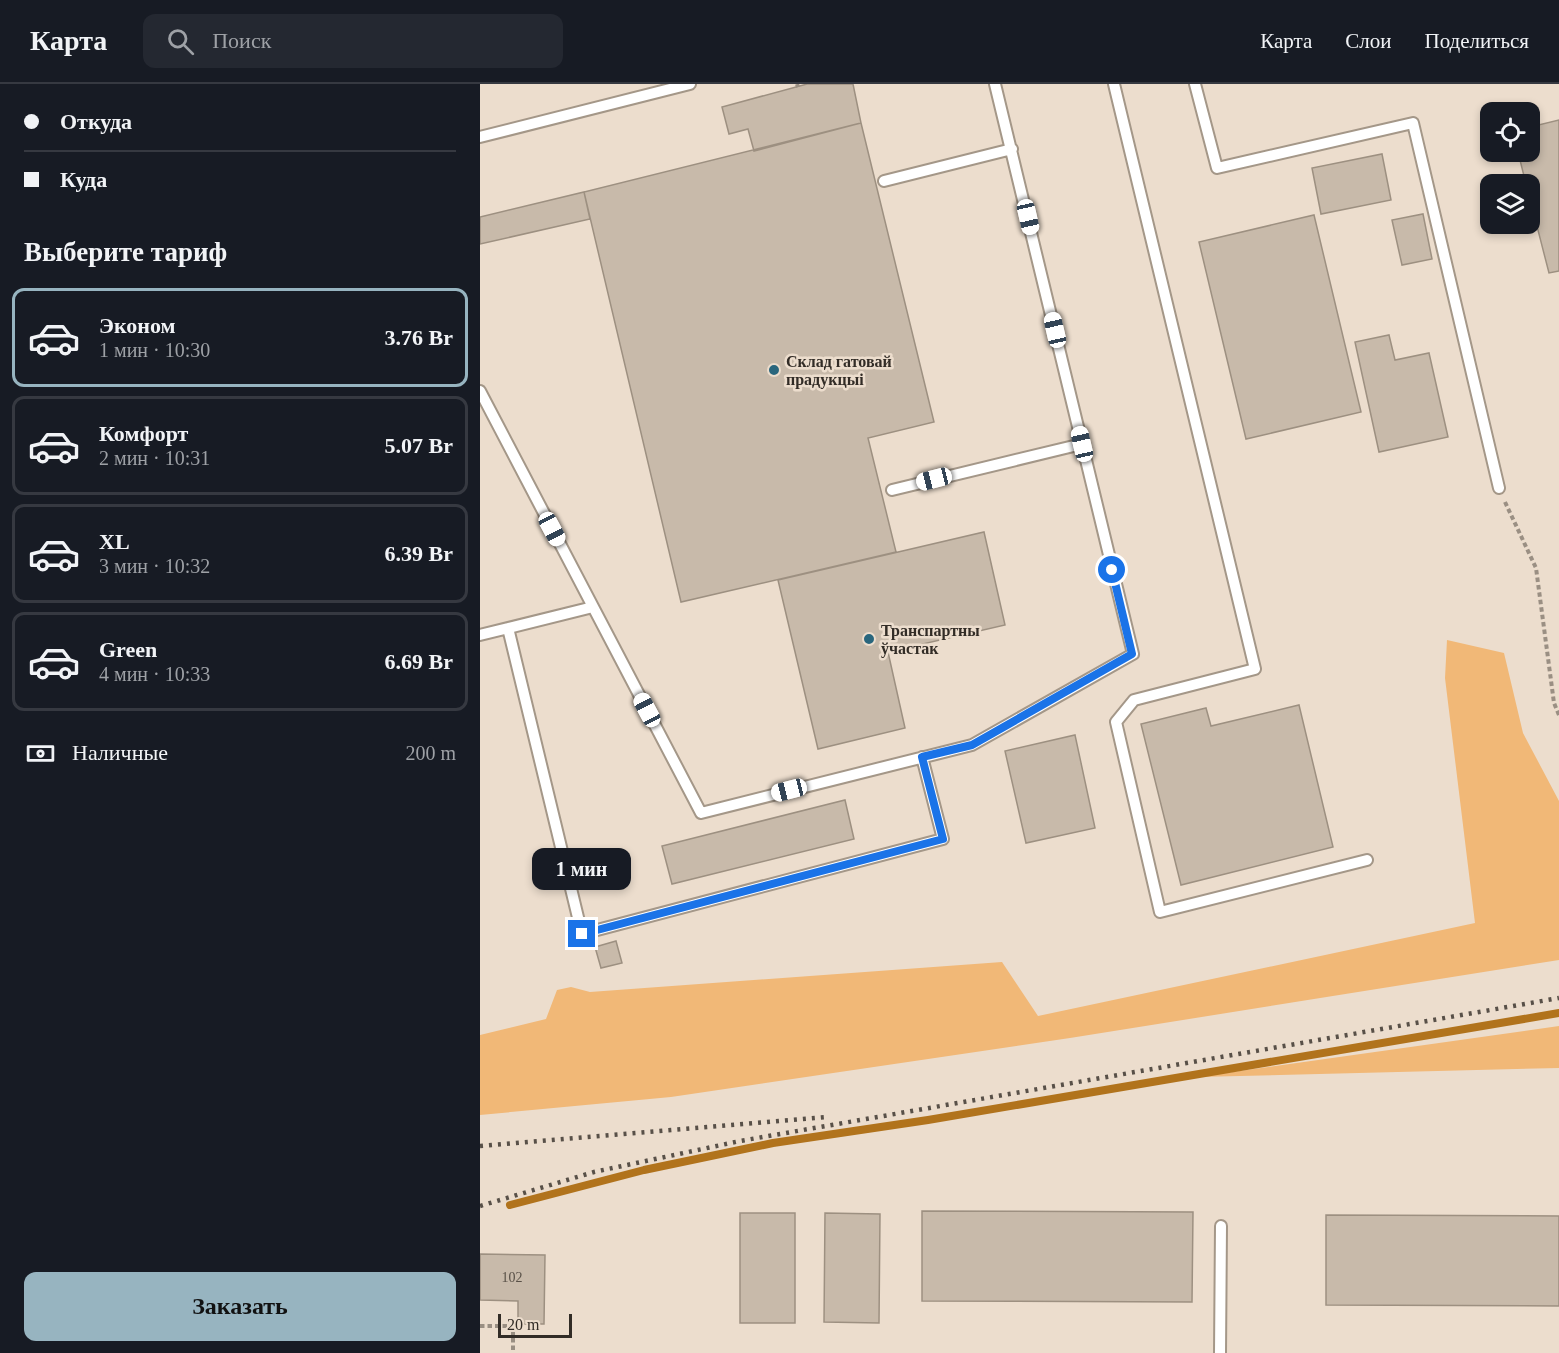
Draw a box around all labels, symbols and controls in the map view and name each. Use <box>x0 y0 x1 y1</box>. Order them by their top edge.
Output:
search box <box>143 14 563 68</box>
text: Карта <box>30 25 107 56</box>
icon: search <box>164 25 197 58</box>
text: Поиск <box>212 28 271 53</box>
text: Карта <box>1260 29 1312 53</box>
text: Слои <box>1345 29 1391 53</box>
text: Поделиться <box>1424 29 1529 53</box>
map controls <box>1480 102 1540 234</box>
button: locate <box>1480 102 1540 162</box>
text: Откуда <box>60 109 132 134</box>
text: Куда <box>60 167 107 192</box>
button: layers <box>1480 174 1540 234</box>
car <box>1015 197 1041 237</box>
text: Выберите тариф <box>24 237 227 267</box>
car <box>1042 310 1068 350</box>
icon: car <box>27 311 81 365</box>
text: Эконом <box>99 313 176 338</box>
text: 3.76 Br <box>385 325 453 350</box>
text: 1 мин · 10:30 <box>99 339 210 361</box>
place label: Склад гатовай прадукцыі <box>786 353 892 389</box>
marker: Склад гатовай прадукцыі <box>767 363 781 377</box>
icon: car <box>27 419 81 473</box>
text: Комфорт <box>99 421 188 446</box>
car <box>1069 424 1095 464</box>
text: 5.07 Br <box>385 433 453 458</box>
text: 2 мин · 10:31 <box>99 447 210 469</box>
car <box>914 466 954 492</box>
car <box>536 509 568 549</box>
icon: car <box>27 527 81 581</box>
text: XL <box>99 529 130 554</box>
text: 6.39 Br <box>385 541 453 566</box>
text: 3 мин · 10:32 <box>99 555 210 577</box>
route start <box>1098 556 1125 583</box>
place label: Транспартны ўчастак <box>881 622 980 658</box>
marker: Транспартны ўчастак <box>862 632 876 646</box>
icon: car <box>27 635 81 689</box>
text: Green <box>99 637 157 662</box>
text: 6.69 Br <box>385 649 453 674</box>
text: 4 мин · 10:33 <box>99 663 210 685</box>
car <box>631 690 663 730</box>
icon: cash <box>24 737 57 770</box>
text: Наличные <box>72 740 168 765</box>
text: 200 m <box>405 742 456 764</box>
car <box>769 777 809 803</box>
callout: 1 мин <box>532 847 632 889</box>
text: 1 мин <box>556 858 607 880</box>
route end <box>568 920 595 947</box>
house number: 102 <box>502 1270 523 1285</box>
button: Заказать <box>24 1272 456 1341</box>
scale bar <box>498 1311 572 1338</box>
text: 20 m <box>507 1316 539 1333</box>

